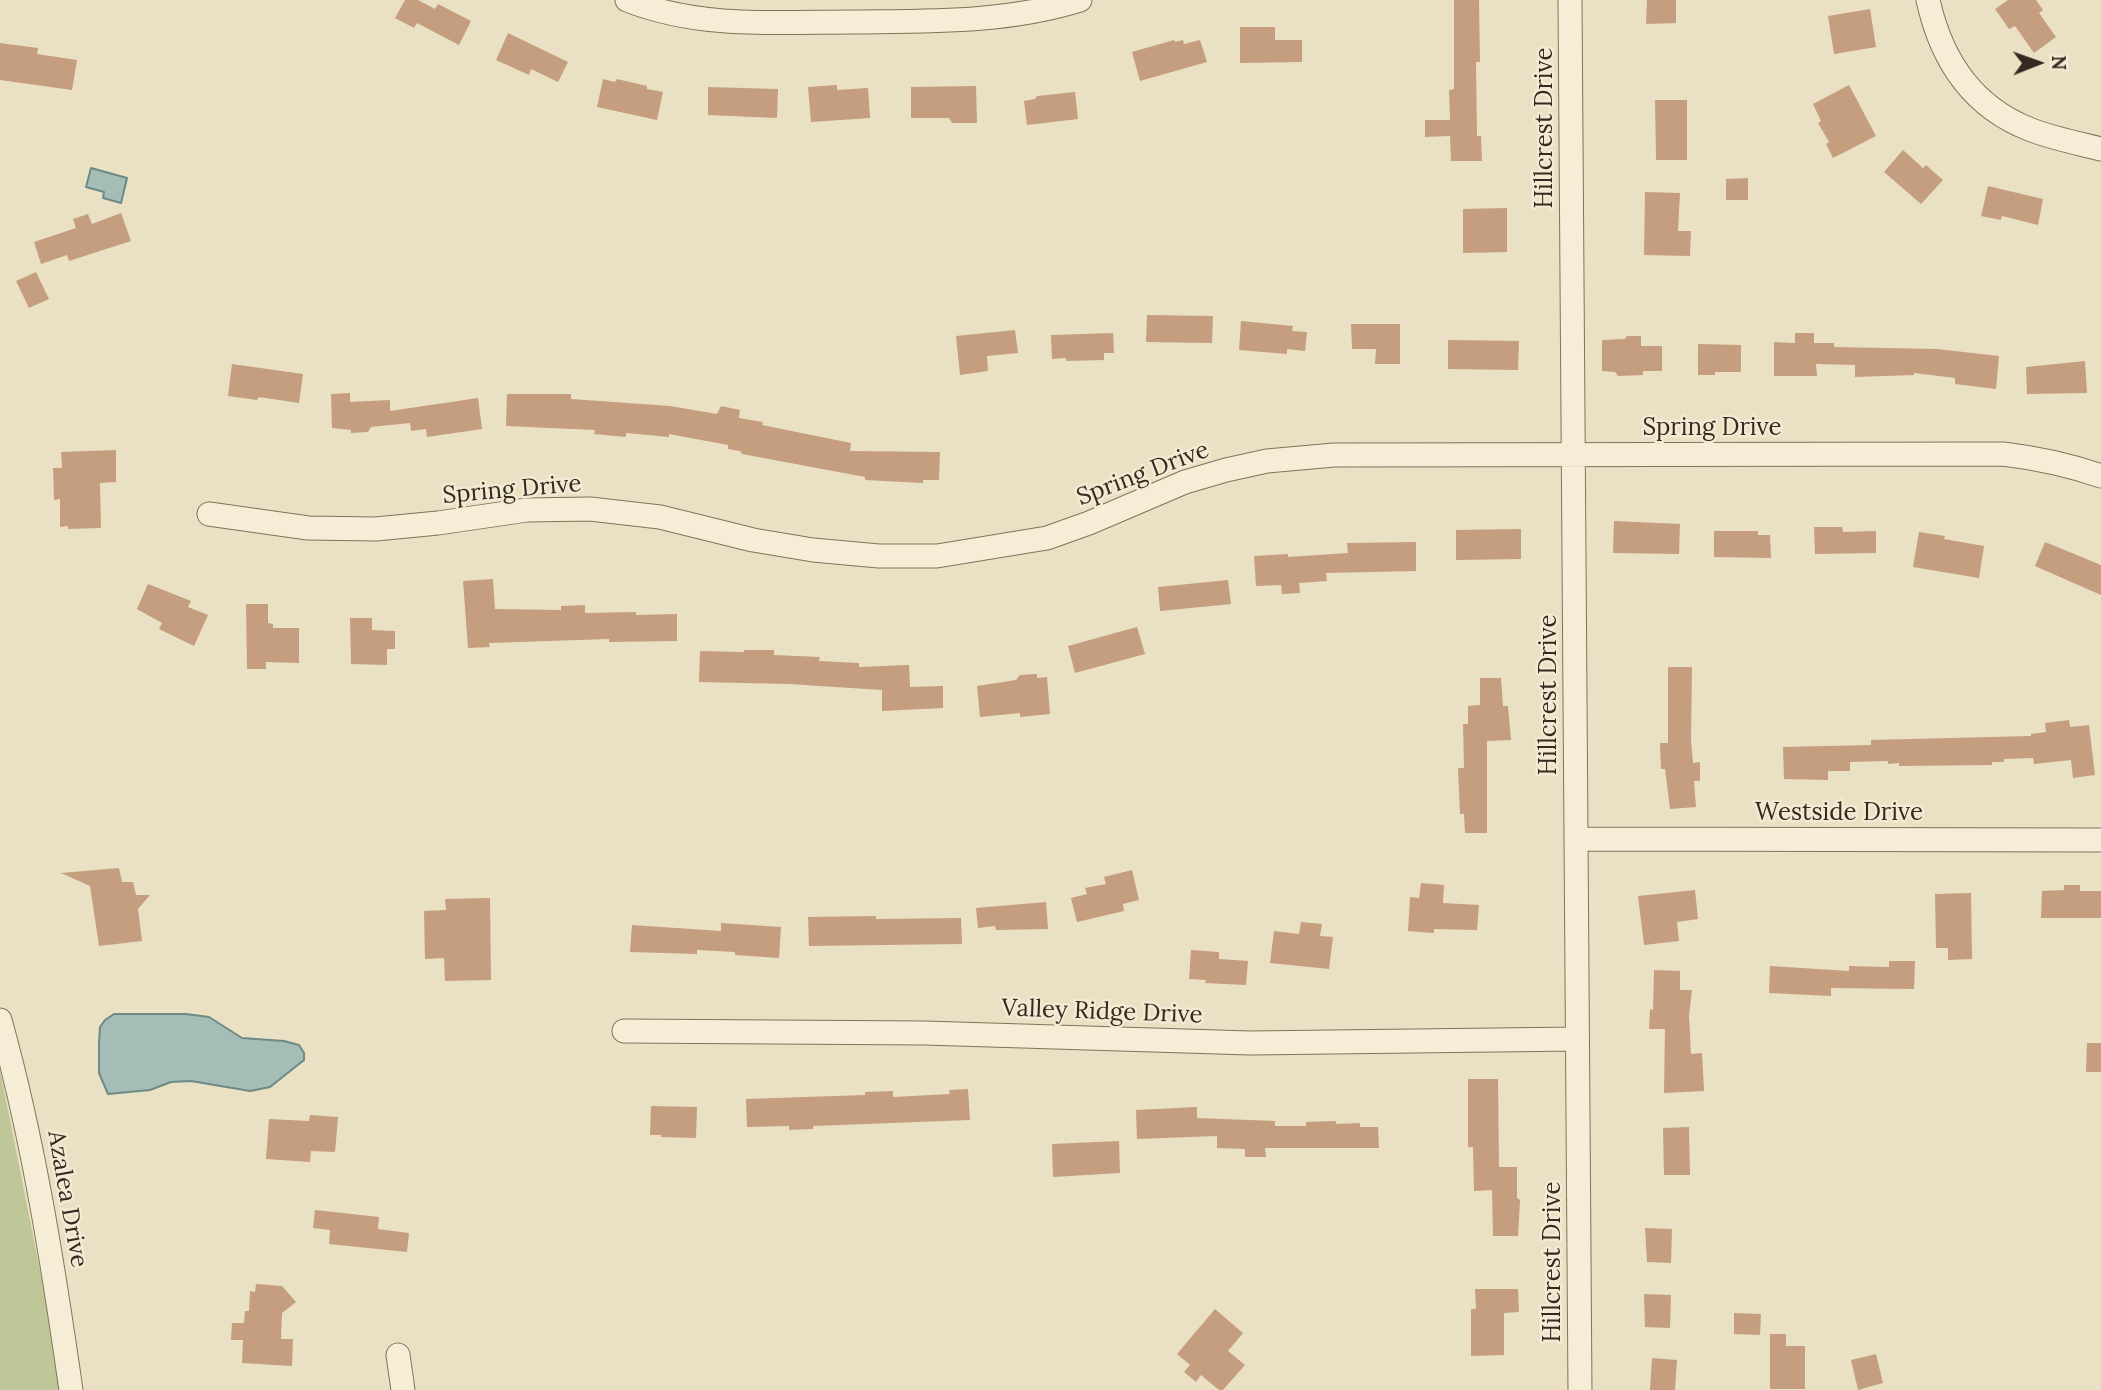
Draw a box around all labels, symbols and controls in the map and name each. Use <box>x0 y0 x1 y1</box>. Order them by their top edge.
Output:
north arrow <box>2003 28 2073 98</box>
street label: Hillcrest Drive <box>1531 47 1559 209</box>
text: N <box>2047 55 2071 70</box>
street label: Spring Drive <box>1642 414 1782 442</box>
street label: Spring Drive <box>1073 436 1213 512</box>
street label: Spring Drive <box>441 470 583 510</box>
street label: Hillcrest Drive <box>1535 614 1563 776</box>
street label: Westside Drive <box>1755 799 1923 827</box>
street label: Valley Ridge Drive <box>1001 994 1203 1030</box>
street label: Azalea Drive <box>41 1128 93 1270</box>
street label: Hillcrest Drive <box>1539 1181 1567 1343</box>

